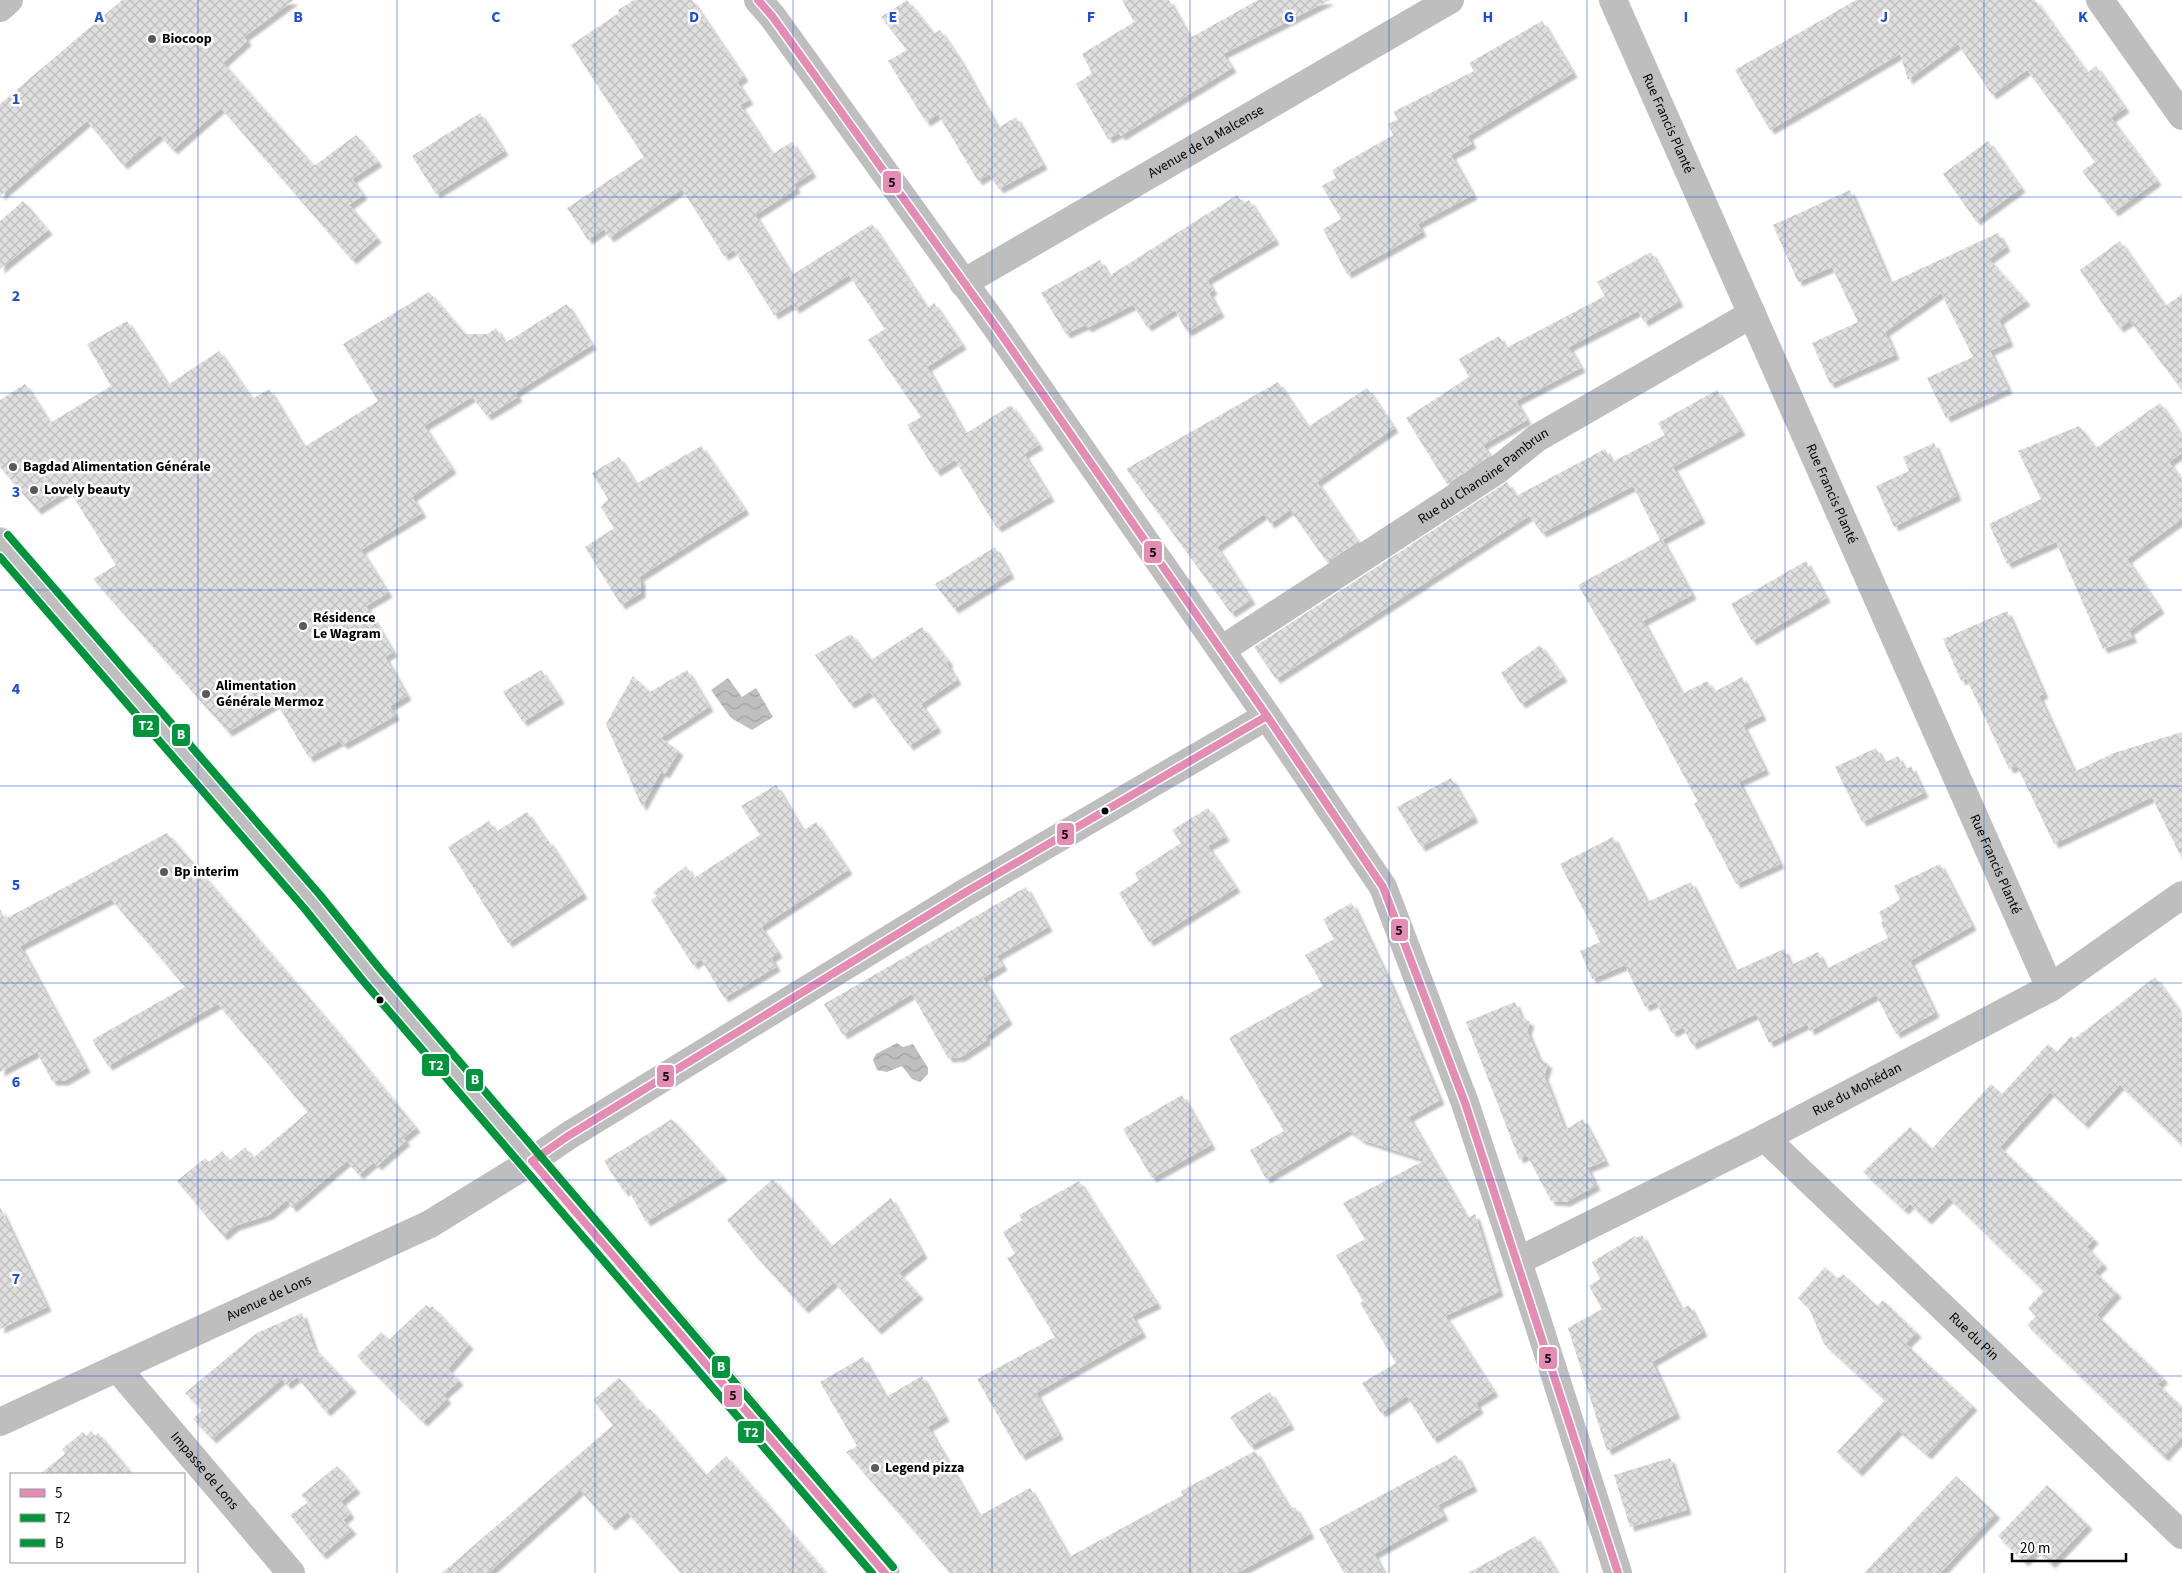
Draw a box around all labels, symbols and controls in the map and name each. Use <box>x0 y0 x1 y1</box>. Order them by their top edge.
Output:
text: A <box>93 6 104 28</box>
text: B <box>293 6 303 28</box>
text: C <box>491 6 501 28</box>
text: D <box>689 6 699 28</box>
text: E <box>889 6 897 28</box>
text: F <box>1087 6 1095 28</box>
text: G <box>1284 6 1294 28</box>
text: H <box>1483 6 1493 28</box>
text: I <box>1684 6 1688 28</box>
text: J <box>1880 6 1888 28</box>
text: K <box>2078 6 2088 28</box>
place label: Biocoop <box>162 29 212 49</box>
marker: Biocoop <box>146 33 158 45</box>
street label: Rue Francis Planté <box>1637 70 1699 177</box>
text: 1 <box>12 88 20 110</box>
street label: Avenue de la Malcense <box>1144 100 1268 183</box>
line badge: 5 <box>882 170 902 194</box>
text: 5 <box>888 173 896 193</box>
text: 2 <box>12 285 20 307</box>
street label: Rue du Chanoine Pambrun <box>1414 423 1553 529</box>
street label: Rue Francis Planté <box>1801 441 1862 547</box>
place label: Bagdad Alimentation Générale <box>23 457 211 477</box>
marker: Bagdad Alimentation Générale <box>7 461 19 473</box>
place label: Lovely beauty <box>44 480 131 500</box>
text: 3 <box>12 481 20 503</box>
marker: Lovely beauty <box>28 484 40 496</box>
line badge: 5 <box>1143 540 1163 564</box>
text: 5 <box>1149 543 1157 563</box>
place label: Résidence Le Wagram <box>313 608 381 644</box>
marker: Résidence Le Wagram <box>297 620 309 632</box>
place label: Alimentation Générale Mermoz <box>215 676 324 712</box>
text: 4 <box>12 678 21 700</box>
marker: Alimentation Générale Mermoz <box>200 688 212 700</box>
line badge: T2 <box>132 714 160 738</box>
text: T2 <box>138 716 154 736</box>
line badge: B <box>171 723 191 747</box>
text: B <box>177 725 186 745</box>
unlabelled marker <box>1100 806 1110 816</box>
street label: Rue Francis Planté <box>1964 811 2026 918</box>
line badge: 5 <box>1056 822 1075 846</box>
text: 5 <box>1061 825 1069 845</box>
place label: Bp interim <box>174 862 239 882</box>
marker: Bp interim <box>158 866 170 878</box>
text: 5 <box>12 874 20 896</box>
line badge: 5 <box>1390 918 1409 942</box>
text: 5 <box>1395 921 1403 941</box>
unlabelled marker <box>375 995 385 1005</box>
line badge: T2 <box>421 1053 450 1077</box>
text: T2 <box>428 1056 444 1076</box>
street label: Rue du Mohédan <box>1809 1058 1905 1121</box>
line badge: 5 <box>656 1064 675 1088</box>
text: 5 <box>662 1067 670 1087</box>
line badge: B <box>465 1068 484 1092</box>
text: B <box>471 1070 480 1090</box>
text: 6 <box>12 1071 20 1093</box>
text: 7 <box>12 1268 20 1290</box>
street label: Avenue de Lons <box>223 1270 315 1326</box>
street label: Rue du Pin <box>1944 1308 2003 1365</box>
line badge: 5 <box>1538 1346 1558 1370</box>
text: 5 <box>1544 1349 1552 1369</box>
line badge: B <box>711 1355 731 1379</box>
text: B <box>717 1357 726 1377</box>
line badge: 5 <box>723 1384 743 1408</box>
text: 5 <box>729 1386 737 1406</box>
line badge: T2 <box>737 1420 765 1444</box>
text: T2 <box>743 1423 759 1443</box>
street label: Impasse de Lons <box>165 1428 243 1514</box>
place label: Legend pizza <box>885 1458 964 1478</box>
marker: Legend pizza <box>869 1462 881 1474</box>
legend <box>10 1473 185 1563</box>
text: 5 <box>55 1483 62 1504</box>
text: T2 <box>55 1508 71 1529</box>
scale bar <box>2012 1530 2126 1562</box>
text: B <box>55 1533 64 1554</box>
text: 20 m <box>2020 1538 2050 1559</box>

